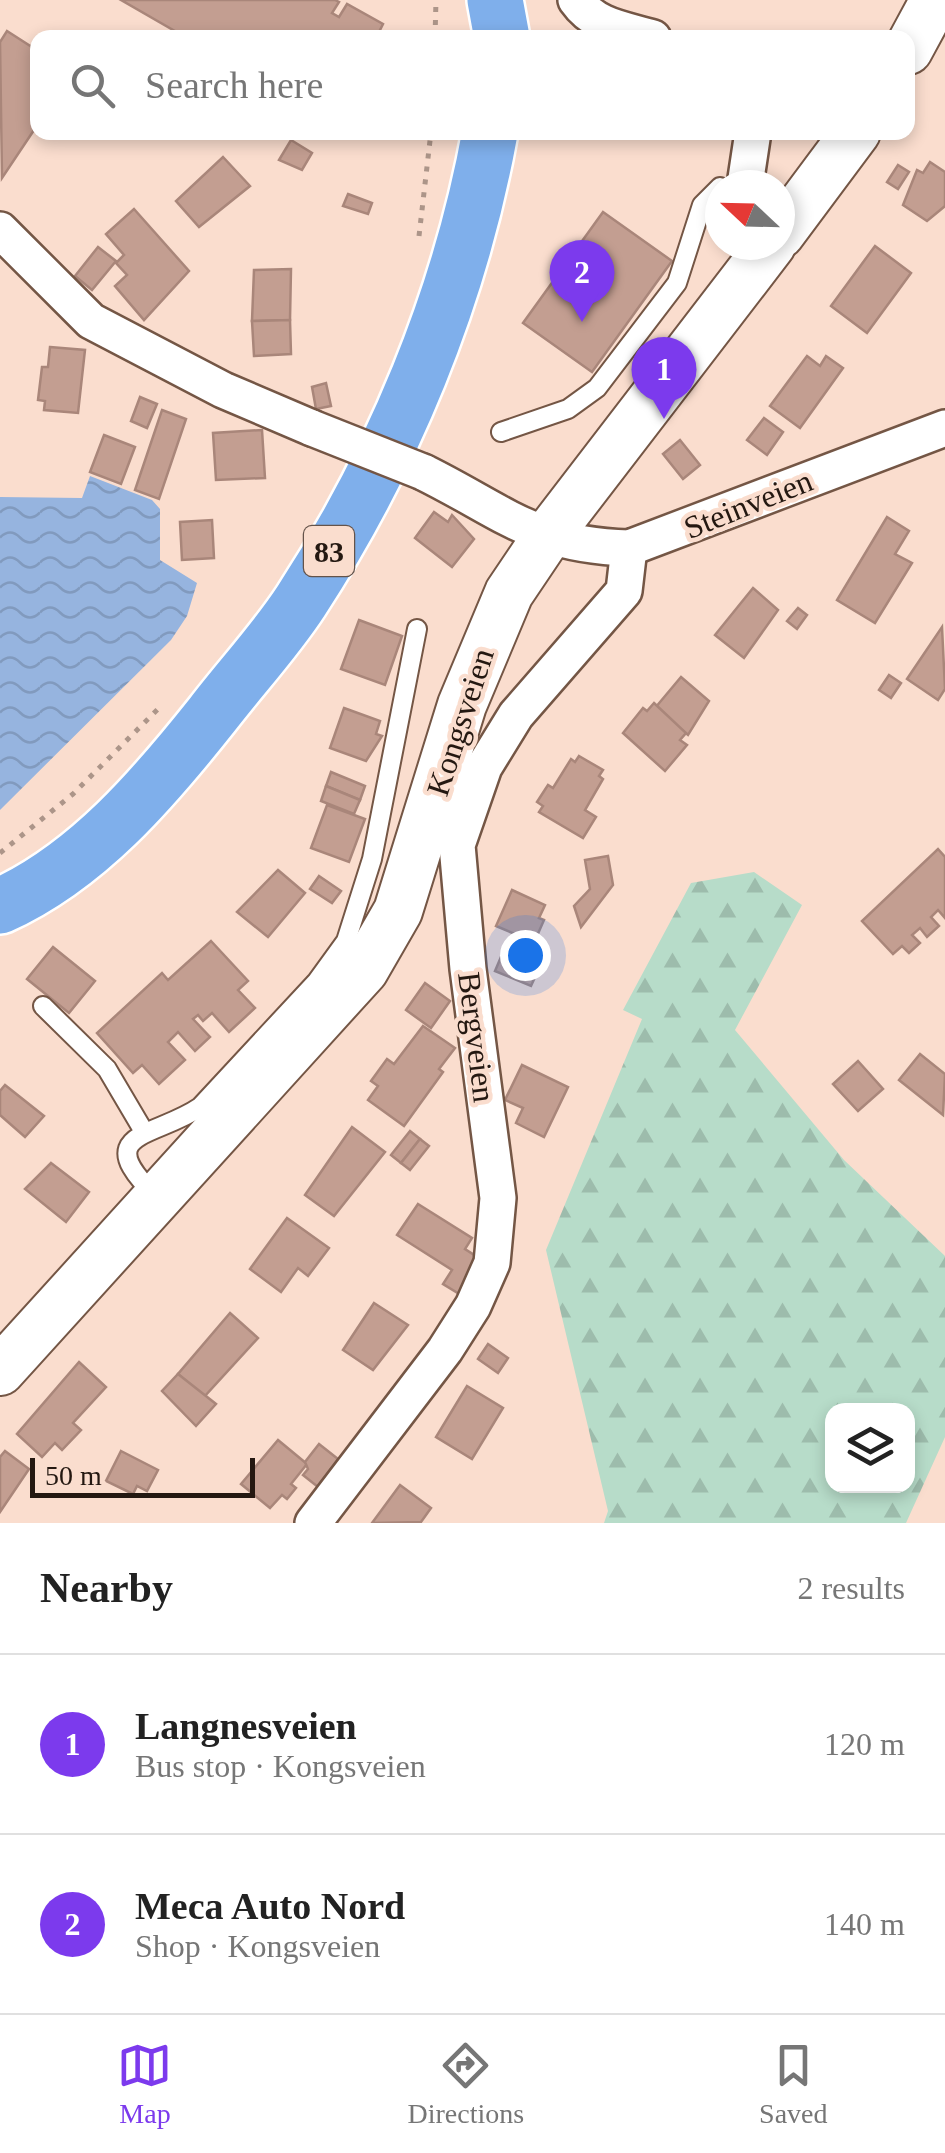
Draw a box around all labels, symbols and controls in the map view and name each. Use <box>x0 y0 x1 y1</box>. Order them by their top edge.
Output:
search box <box>30 30 915 140</box>
icon: search <box>65 58 120 113</box>
text: Search here <box>145 64 323 106</box>
north arrow <box>705 170 795 260</box>
pin: 2 <box>550 240 614 322</box>
pin: 1 <box>632 336 696 419</box>
street label: Steinveien <box>679 462 817 546</box>
road number: 83 <box>304 526 354 576</box>
street label: Kongsveien <box>419 644 501 800</box>
your location <box>500 930 551 981</box>
street label: Bergveien <box>451 970 503 1104</box>
map controls <box>825 1403 915 1493</box>
button: layers <box>825 1403 915 1493</box>
scale bar <box>30 1453 255 1498</box>
text: 50 m <box>45 1460 102 1491</box>
text: Nearby <box>40 1565 173 1611</box>
text: 2 results <box>797 1570 905 1606</box>
text: Langnesveien <box>135 1705 357 1747</box>
text: 1 <box>65 1726 81 1762</box>
text: 120 m <box>824 1726 905 1762</box>
text: Bus stop · Kongsveien <box>135 1748 426 1784</box>
text: Meca Auto Nord <box>135 1885 405 1927</box>
text: 2 <box>65 1906 81 1942</box>
text: 140 m <box>824 1906 905 1942</box>
text: Shop · Kongsveien <box>135 1928 380 1964</box>
tab: Map <box>117 2038 172 2130</box>
tab: Directions <box>407 2038 524 2130</box>
tab: Saved <box>759 2038 828 2130</box>

